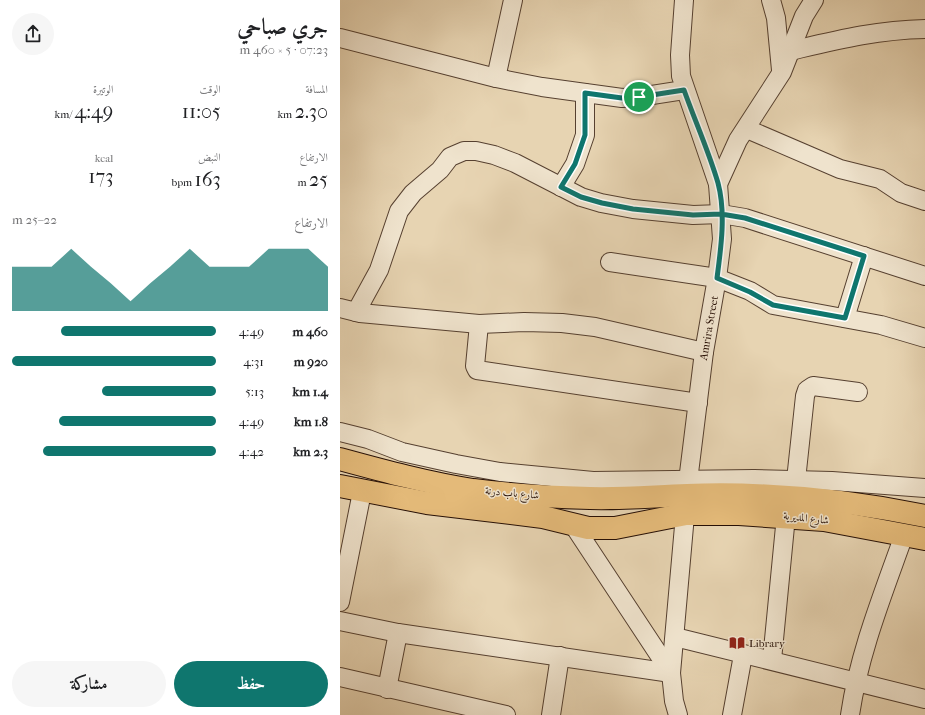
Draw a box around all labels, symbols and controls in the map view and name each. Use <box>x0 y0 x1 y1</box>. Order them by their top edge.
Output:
button: share <box>12 13 54 55</box>
text: جري صباحي <box>237 14 328 40</box>
text: 07:23 · 5 × 460 m <box>239 42 328 57</box>
pin <box>622 80 656 114</box>
text: الوتيرة <box>93 83 113 96</box>
text: الوقت <box>200 83 221 96</box>
text: المسافة <box>306 83 328 96</box>
icon: arrive <box>628 86 650 108</box>
text: 4:49 <box>74 100 113 123</box>
text: 11:05 <box>182 100 221 123</box>
text: 2.30 <box>295 100 328 123</box>
text: /km <box>55 108 74 121</box>
text: km <box>277 108 295 121</box>
text: النبض <box>198 151 221 164</box>
text: الارتفاع <box>299 151 328 164</box>
text: kcal <box>95 152 113 165</box>
text: 173 <box>88 165 113 188</box>
text: 163 <box>195 168 221 191</box>
text: 25 <box>309 168 328 191</box>
text: bpm <box>171 176 195 189</box>
text: m <box>298 176 309 189</box>
text: 22–25 m <box>12 212 57 227</box>
text: الارتفاع <box>294 215 328 230</box>
street label: Amrira Street <box>697 295 721 362</box>
text: 4:49 <box>239 324 264 339</box>
text: 460 m <box>293 324 328 339</box>
text: 4:31 <box>243 354 264 369</box>
text: 920 m <box>294 354 328 369</box>
text: 5:13 <box>245 384 264 399</box>
text: 1.4 km <box>293 384 328 399</box>
text: 4:49 <box>239 414 264 429</box>
text: 1.8 km <box>294 414 328 429</box>
text: 4:42 <box>239 444 264 459</box>
text: 2.3 km <box>293 444 328 459</box>
street label: شارع باب درنة <box>484 484 540 505</box>
street label: شارع المديرية <box>782 509 829 530</box>
library icon: Library <box>728 634 746 652</box>
place label: Library <box>749 637 786 650</box>
button: مشاركة <box>12 661 166 707</box>
button: حفظ <box>174 661 328 707</box>

